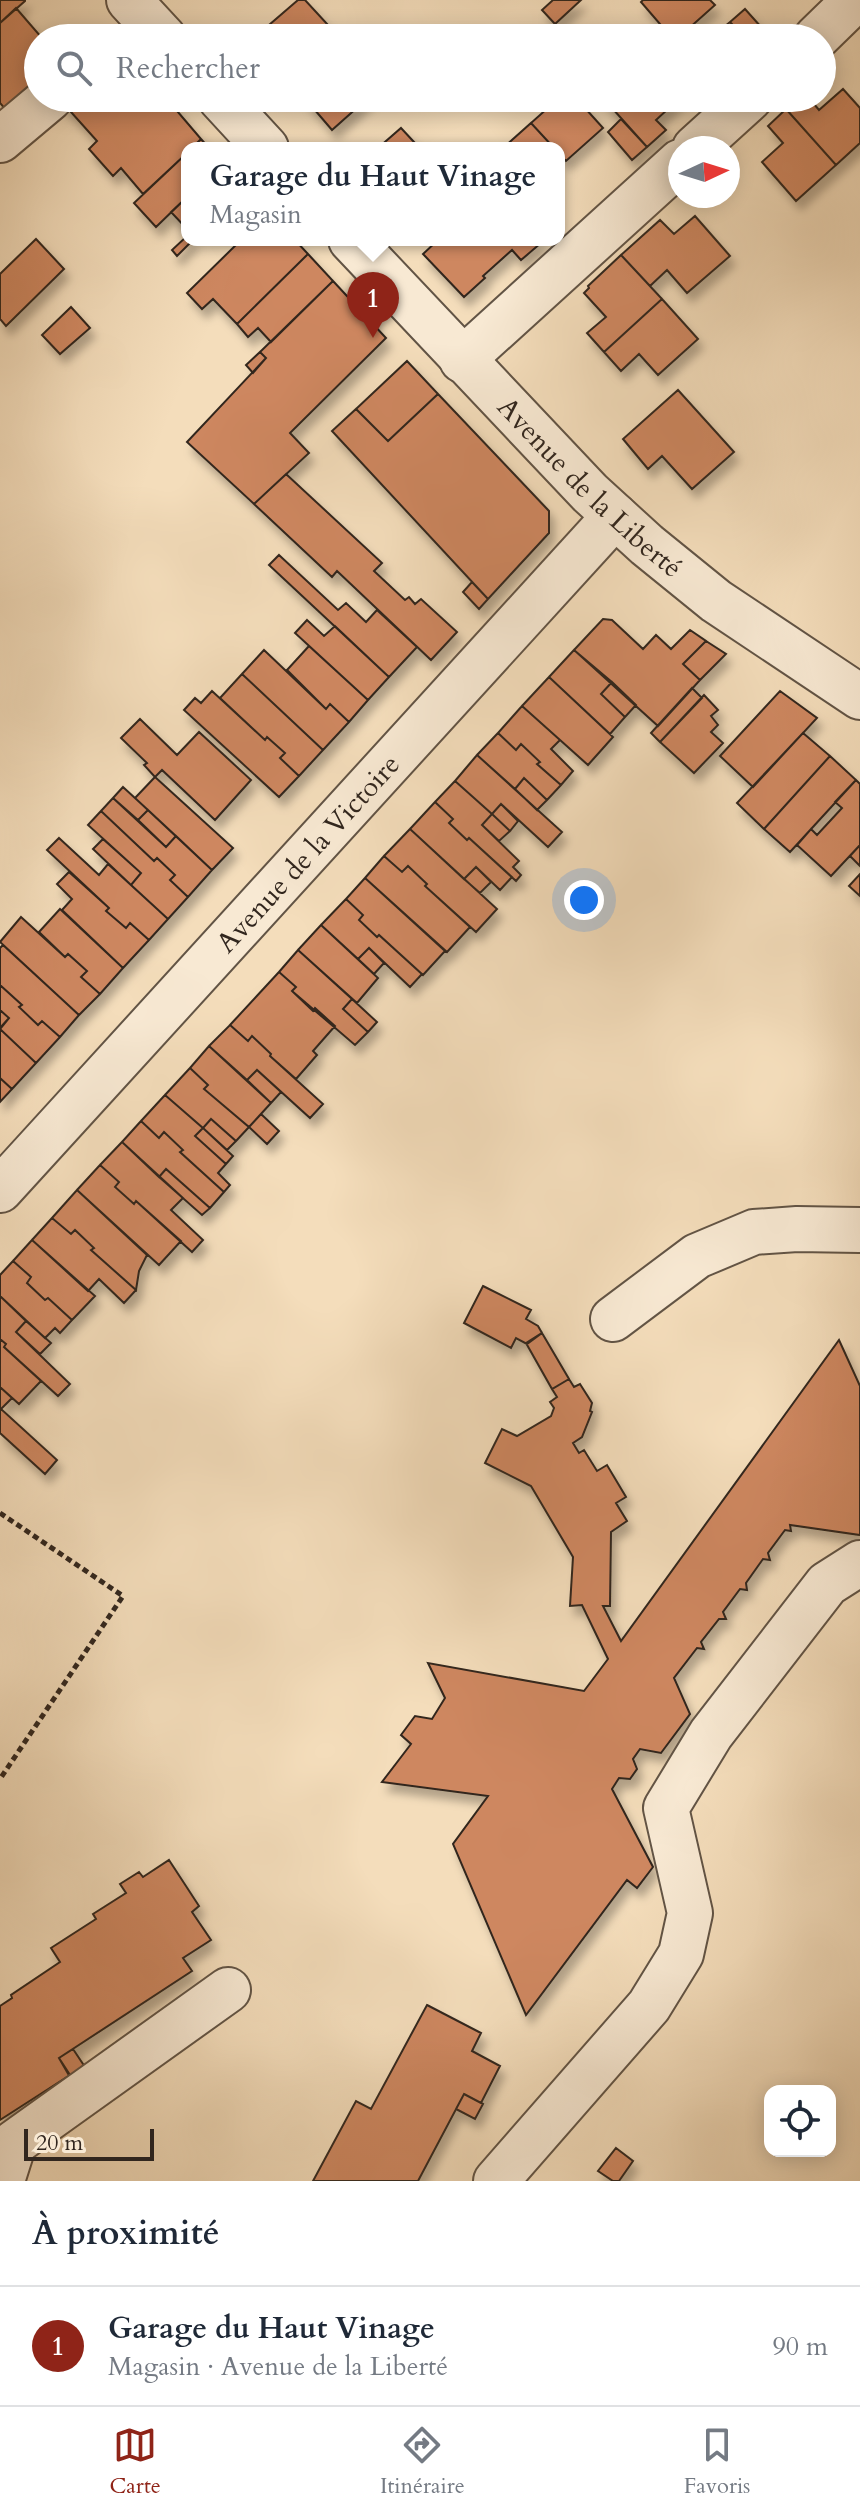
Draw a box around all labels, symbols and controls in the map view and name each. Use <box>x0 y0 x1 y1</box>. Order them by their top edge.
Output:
search box <box>24 24 836 112</box>
icon: search <box>52 46 96 90</box>
text: Rechercher <box>116 48 260 89</box>
north arrow <box>668 136 740 208</box>
popup <box>181 142 565 246</box>
text: Garage du Haut Vinage <box>210 156 536 197</box>
text: Magasin <box>210 197 302 232</box>
pin: 1 <box>347 272 399 338</box>
street label: Avenue de la Liberté <box>489 389 690 586</box>
street label: Avenue de la Victoire <box>208 746 409 961</box>
your location <box>564 880 604 920</box>
map controls <box>764 2085 836 2157</box>
button: locate <box>764 2085 836 2157</box>
scale bar <box>24 2125 154 2161</box>
text: 20 m <box>36 2128 83 2158</box>
text: À proximité <box>32 2210 219 2256</box>
text: Garage du Haut Vinage <box>108 2308 435 2349</box>
text: 1 <box>51 2329 65 2364</box>
text: 90 m <box>772 2329 828 2364</box>
text: Magasin · Avenue de la Liberté <box>108 2349 448 2384</box>
tab: Carte <box>110 2423 161 2501</box>
tab: Itinéraire <box>380 2423 465 2501</box>
tab: Favoris <box>684 2423 750 2501</box>

